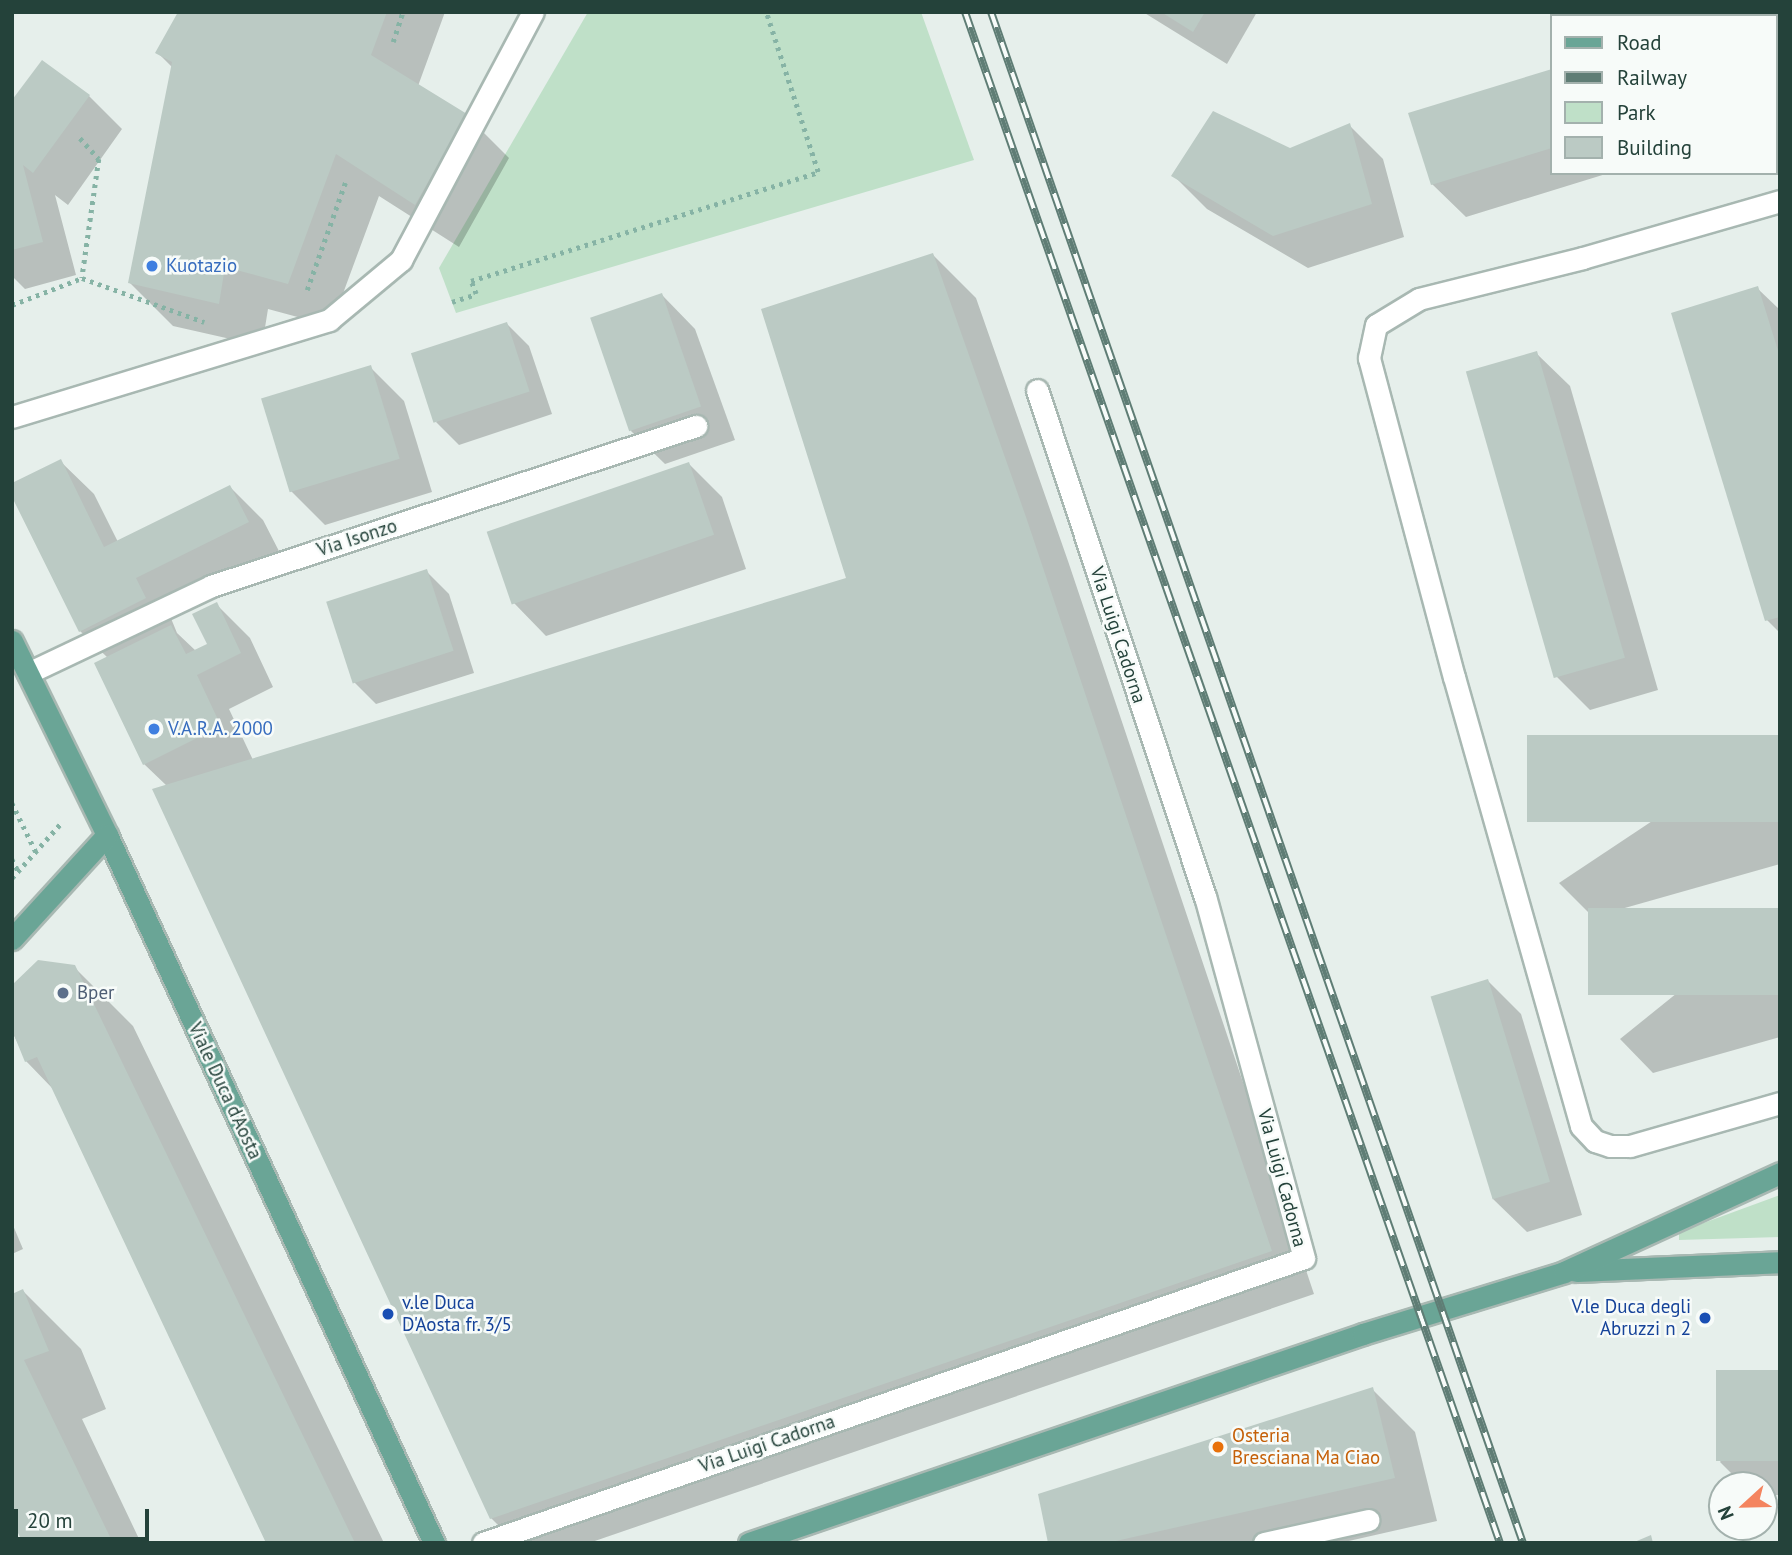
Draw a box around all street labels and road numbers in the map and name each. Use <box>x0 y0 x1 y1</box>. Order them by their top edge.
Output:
street label: Via Isonzo <box>314 514 400 562</box>
street label: Via Luigi Cadorna <box>1085 564 1151 706</box>
street label: Viale Duca d'Aosta <box>183 1019 267 1163</box>
street label: Via Luigi Cadorna <box>1253 1106 1311 1250</box>
street label: Via Luigi Cadorna <box>696 1410 838 1478</box>

